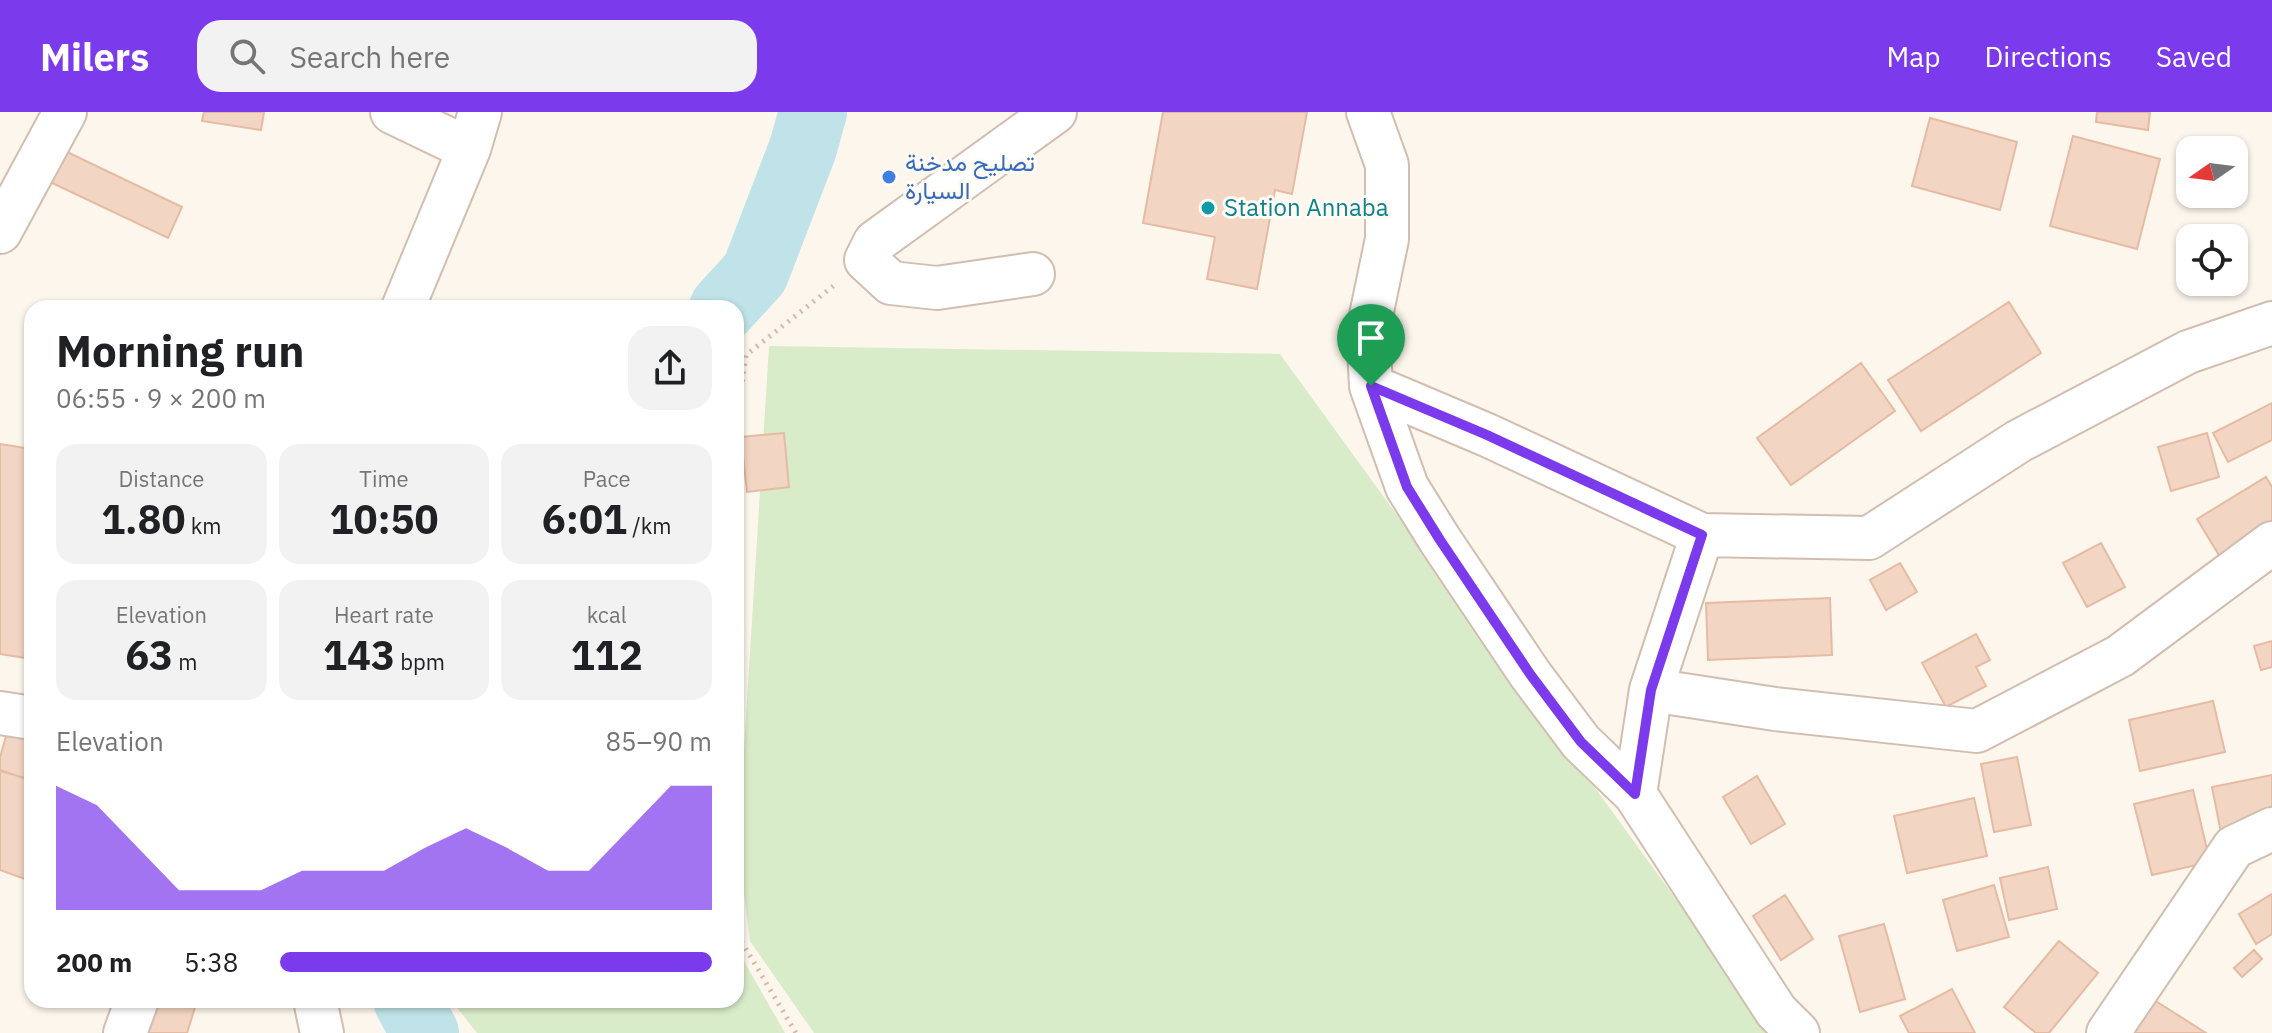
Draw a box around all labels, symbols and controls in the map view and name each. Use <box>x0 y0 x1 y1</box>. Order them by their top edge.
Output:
search box <box>197 20 757 92</box>
text: Milers <box>40 32 149 81</box>
icon: search <box>225 34 269 78</box>
text: Search here <box>289 37 450 76</box>
text: Map <box>1886 38 1940 75</box>
text: Directions <box>1984 38 2112 75</box>
text: Saved <box>2156 38 2232 75</box>
north arrow <box>2176 136 2248 208</box>
map controls <box>2176 136 2248 296</box>
place label: تصليح مدخنة السيارة <box>905 146 1035 206</box>
marker: تصليح مدخنة السيارة <box>880 168 898 186</box>
place label: Station Annaba <box>1224 191 1389 223</box>
marker: Station Annaba <box>1199 199 1217 217</box>
button: locate <box>2176 224 2248 296</box>
pin <box>1337 304 1405 386</box>
icon: arrive <box>1349 316 1393 360</box>
text: Morning run <box>56 322 305 379</box>
button: share <box>628 326 712 410</box>
text: 06:55 · 9 × 200 m <box>56 381 266 415</box>
text: Distance <box>118 464 204 493</box>
text: Time <box>359 464 409 493</box>
text: Pace <box>583 464 631 493</box>
text: 1.80 <box>101 493 186 545</box>
text: 10:50 <box>329 493 439 545</box>
text: 6:01 <box>542 493 627 545</box>
text: km <box>186 511 222 540</box>
text: /km <box>627 511 671 540</box>
text: Elevation <box>116 600 207 629</box>
text: Heart rate <box>334 600 434 629</box>
text: kcal <box>587 600 627 629</box>
text: 63 <box>125 629 173 681</box>
text: 143 <box>323 629 395 681</box>
text: 112 <box>571 629 643 681</box>
text: m <box>173 647 198 676</box>
text: bpm <box>395 647 445 676</box>
text: Elevation <box>56 724 164 758</box>
text: 85–90 m <box>605 724 712 758</box>
text: 200 m <box>56 945 132 979</box>
text: 5:38 <box>184 945 238 979</box>

